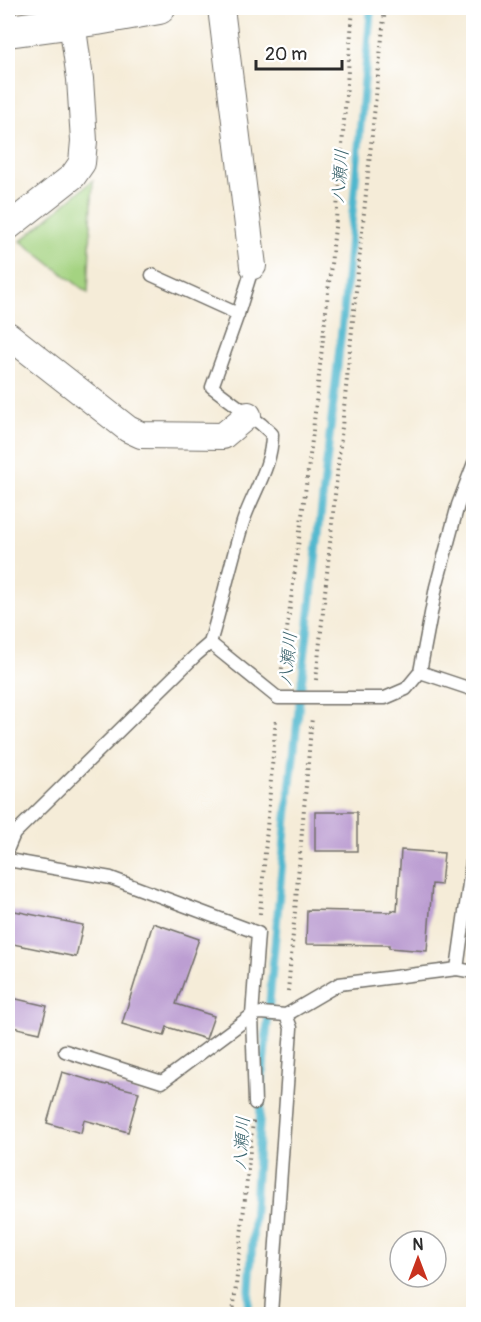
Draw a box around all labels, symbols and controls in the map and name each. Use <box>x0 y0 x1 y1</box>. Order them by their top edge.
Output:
scale bar <box>256 33 342 71</box>
text: 20 m <box>265 43 307 66</box>
water label: 八瀬川 <box>326 148 354 204</box>
water label: 八瀬川 <box>274 631 302 687</box>
water label: 八瀬川 <box>229 1115 255 1171</box>
north arrow <box>388 1229 448 1289</box>
text: N <box>413 1235 424 1255</box>

